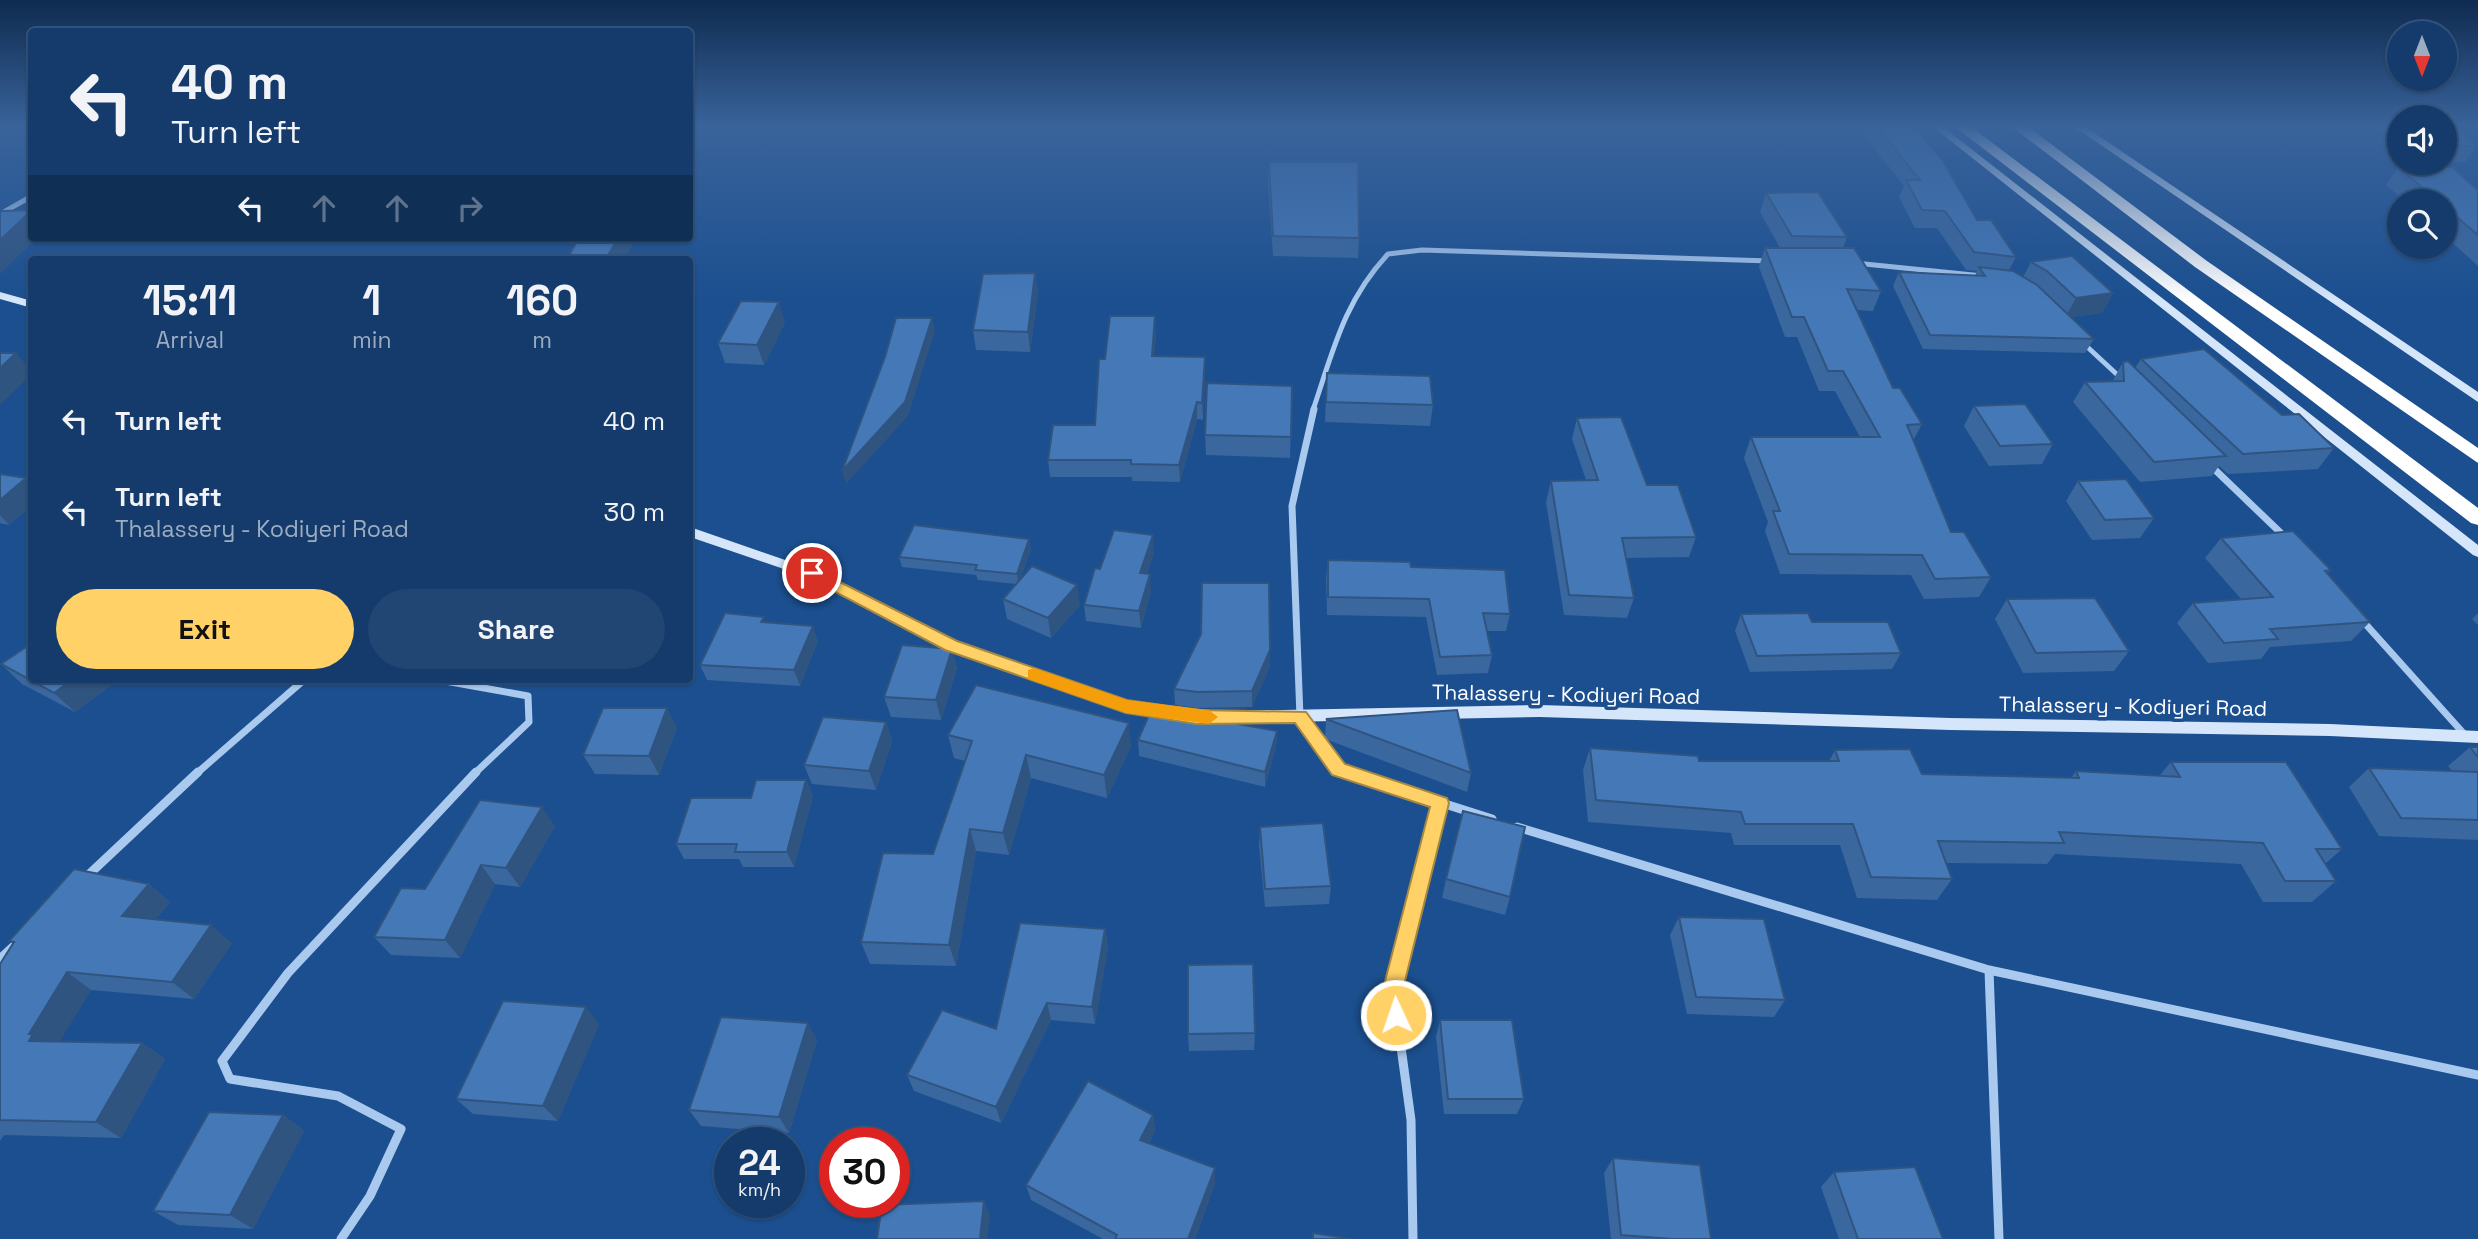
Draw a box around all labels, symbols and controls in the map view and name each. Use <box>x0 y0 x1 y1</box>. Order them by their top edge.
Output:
north arrow <box>2387 21 2457 91</box>
map controls <box>2387 21 2457 259</box>
text: 40 m <box>171 51 288 113</box>
icon: left <box>56 56 147 147</box>
button: sound <box>2387 105 2457 175</box>
text: Turn left <box>171 112 301 152</box>
icon: left <box>232 189 270 227</box>
icon: ahead <box>305 189 343 227</box>
icon: ahead <box>378 189 416 227</box>
icon: right <box>451 189 489 227</box>
button: search <box>2387 189 2457 259</box>
text: 15:11 <box>143 274 237 327</box>
text: 1 <box>362 274 381 327</box>
text: 160 <box>506 274 578 327</box>
text: Arrival <box>156 325 224 355</box>
text: min <box>352 325 392 355</box>
text: m <box>532 325 552 355</box>
icon: left <box>56 402 94 440</box>
text: Turn left <box>115 404 222 438</box>
text: 40 m <box>603 404 665 438</box>
text: Turn left <box>115 480 222 514</box>
icon: left <box>56 493 94 531</box>
text: 30 m <box>604 495 665 529</box>
text: Thalassery - Kodiyeri Road <box>115 514 409 544</box>
pin <box>782 543 842 603</box>
icon: arrive <box>793 554 831 592</box>
button: Exit <box>56 589 354 669</box>
button: Share <box>368 589 665 669</box>
street label: Thalassery - Kodiyeri Road <box>1432 678 1700 710</box>
street label: Thalassery - Kodiyeri Road <box>1999 690 2267 722</box>
position arrow <box>1359 978 1433 1052</box>
speed limit sign: 30 <box>819 1127 910 1218</box>
text: 24 <box>738 1141 781 1185</box>
text: km/h <box>738 1178 781 1201</box>

